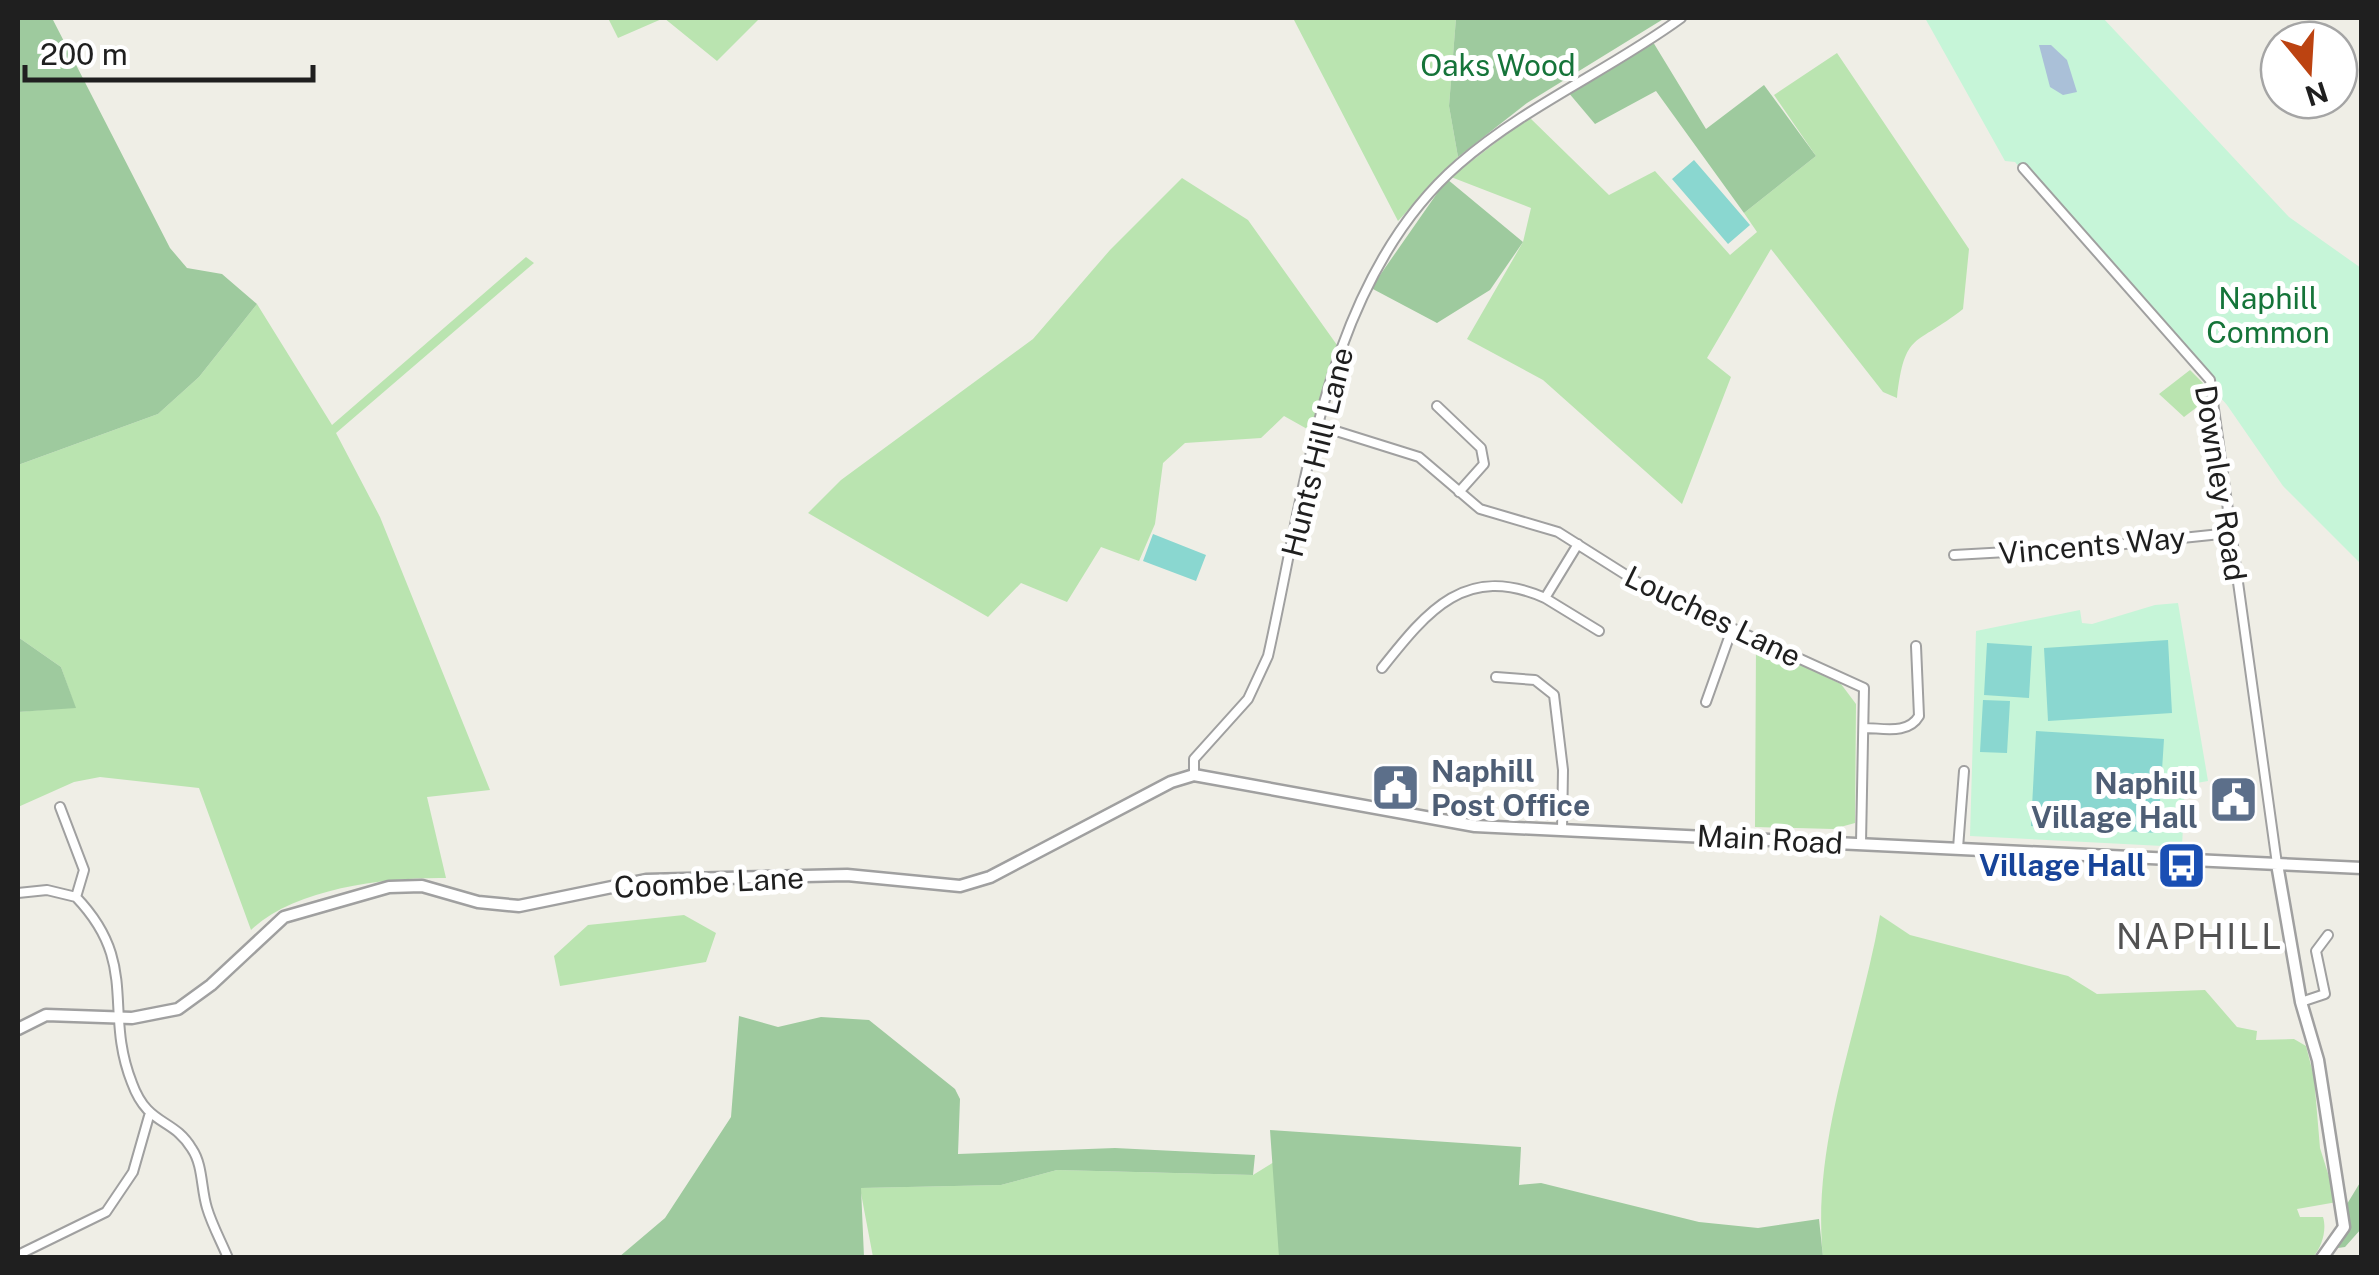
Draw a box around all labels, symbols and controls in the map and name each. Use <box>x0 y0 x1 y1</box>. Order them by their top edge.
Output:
scale bar <box>25 20 312 82</box>
north arrow <box>2259 20 2359 120</box>
text: 200 m <box>40 36 128 72</box>
park label: Oaks Wood <box>1420 47 1576 83</box>
text: N <box>2301 75 2332 113</box>
park label: Naphill Common <box>2206 280 2330 350</box>
street label: Hunts Hill Lane <box>1274 344 1360 560</box>
street label: Downley Road <box>2188 383 2254 583</box>
street label: Vincents Way <box>1997 519 2187 571</box>
street label: Louches Lane <box>1619 558 1807 674</box>
place label: Naphill Post Office <box>1431 753 1590 823</box>
public building icon: Naphill Post Office <box>1370 762 1422 814</box>
place label: Naphill Village Hall <box>2031 765 2198 835</box>
public building icon: Naphill Village Hall <box>2207 774 2259 826</box>
street label: Main Road <box>1696 817 1844 861</box>
bus stop icon: Village Hall <box>2155 839 2207 891</box>
place label: Village Hall <box>1979 847 2146 883</box>
street label: Coombe Lane <box>613 859 805 905</box>
district label: NAPHILL <box>2116 916 2284 957</box>

